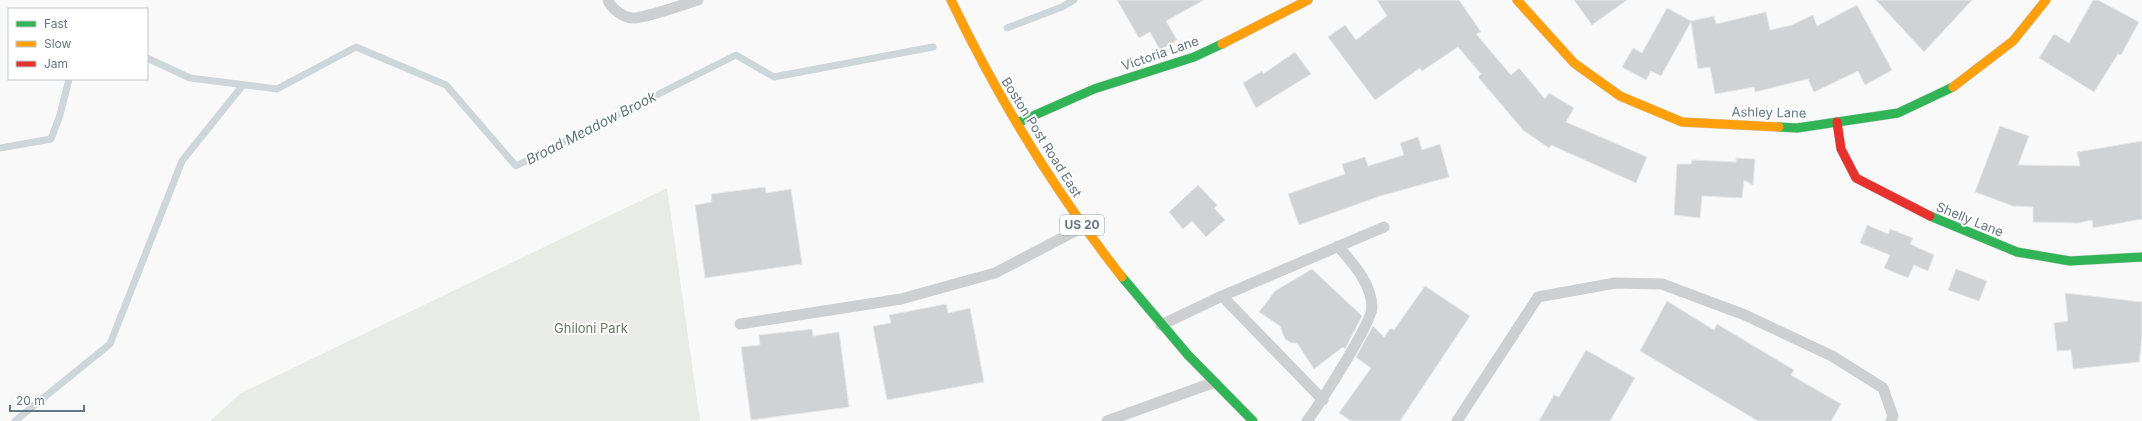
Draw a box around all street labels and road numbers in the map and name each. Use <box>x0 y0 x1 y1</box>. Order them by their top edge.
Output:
street label: Victoria Lane <box>1119 32 1201 74</box>
street label: Boston Post Road East <box>999 74 1085 200</box>
street label: Ashley Lane <box>1731 103 1807 121</box>
street label: Shelly Lane <box>1934 198 2006 240</box>
road number: US 20 <box>1060 215 1104 235</box>

